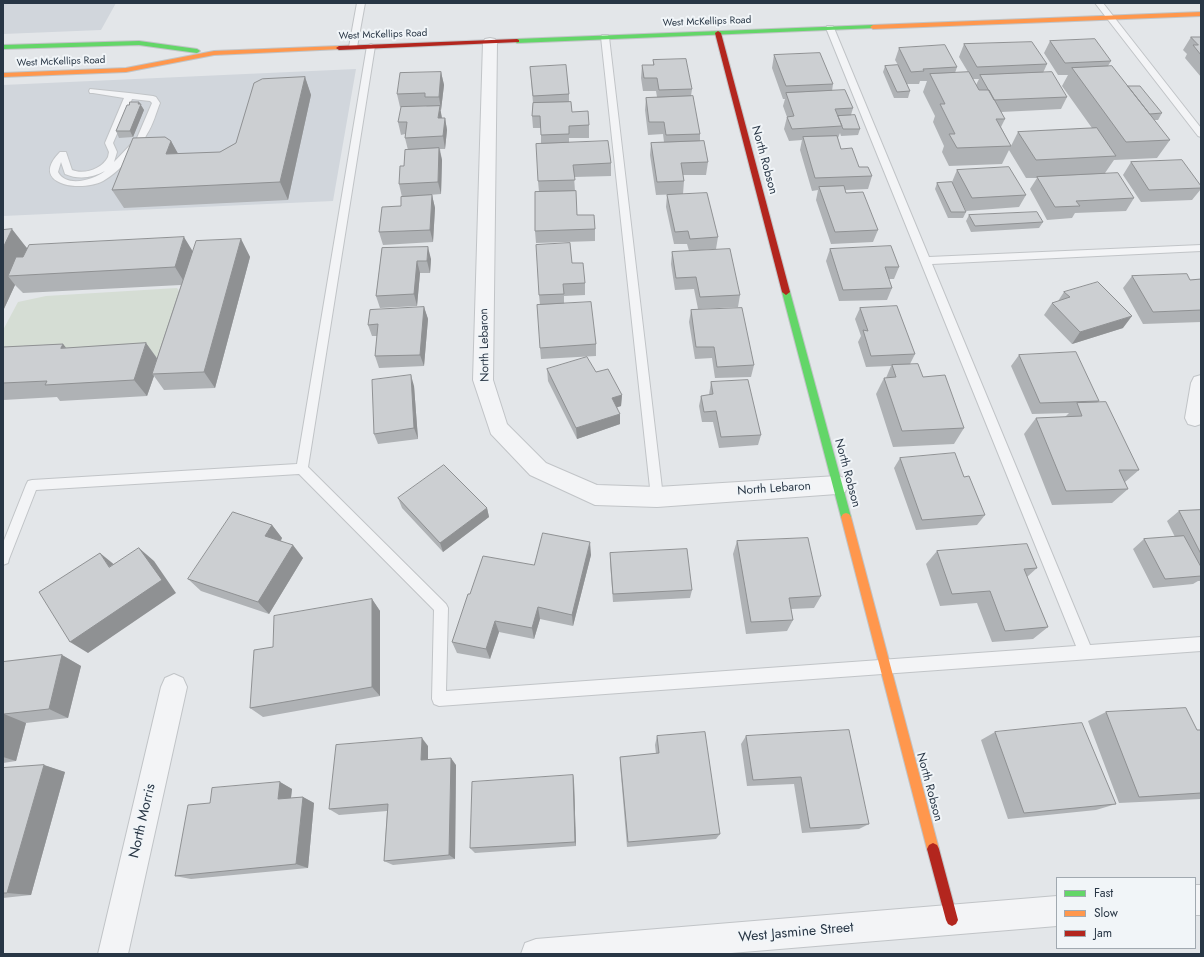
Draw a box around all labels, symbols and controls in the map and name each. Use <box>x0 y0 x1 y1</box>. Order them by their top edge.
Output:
street label: West McKellips Road <box>663 14 751 30</box>
street label: West McKellips Road <box>339 27 427 43</box>
street label: West McKellips Road <box>17 54 105 70</box>
street label: North Robson <box>748 124 780 196</box>
street label: North Lebaron <box>477 308 493 382</box>
street label: North Robson <box>831 437 863 509</box>
street label: North Lebaron <box>737 479 811 499</box>
street label: North Robson <box>913 751 945 823</box>
street label: North Morris <box>126 782 160 860</box>
legend <box>1056 877 1196 949</box>
text: Fast <box>1094 884 1113 902</box>
text: Slow <box>1094 904 1118 922</box>
street label: West Jasmine Street <box>738 920 854 946</box>
text: Jam <box>1094 924 1112 942</box>

